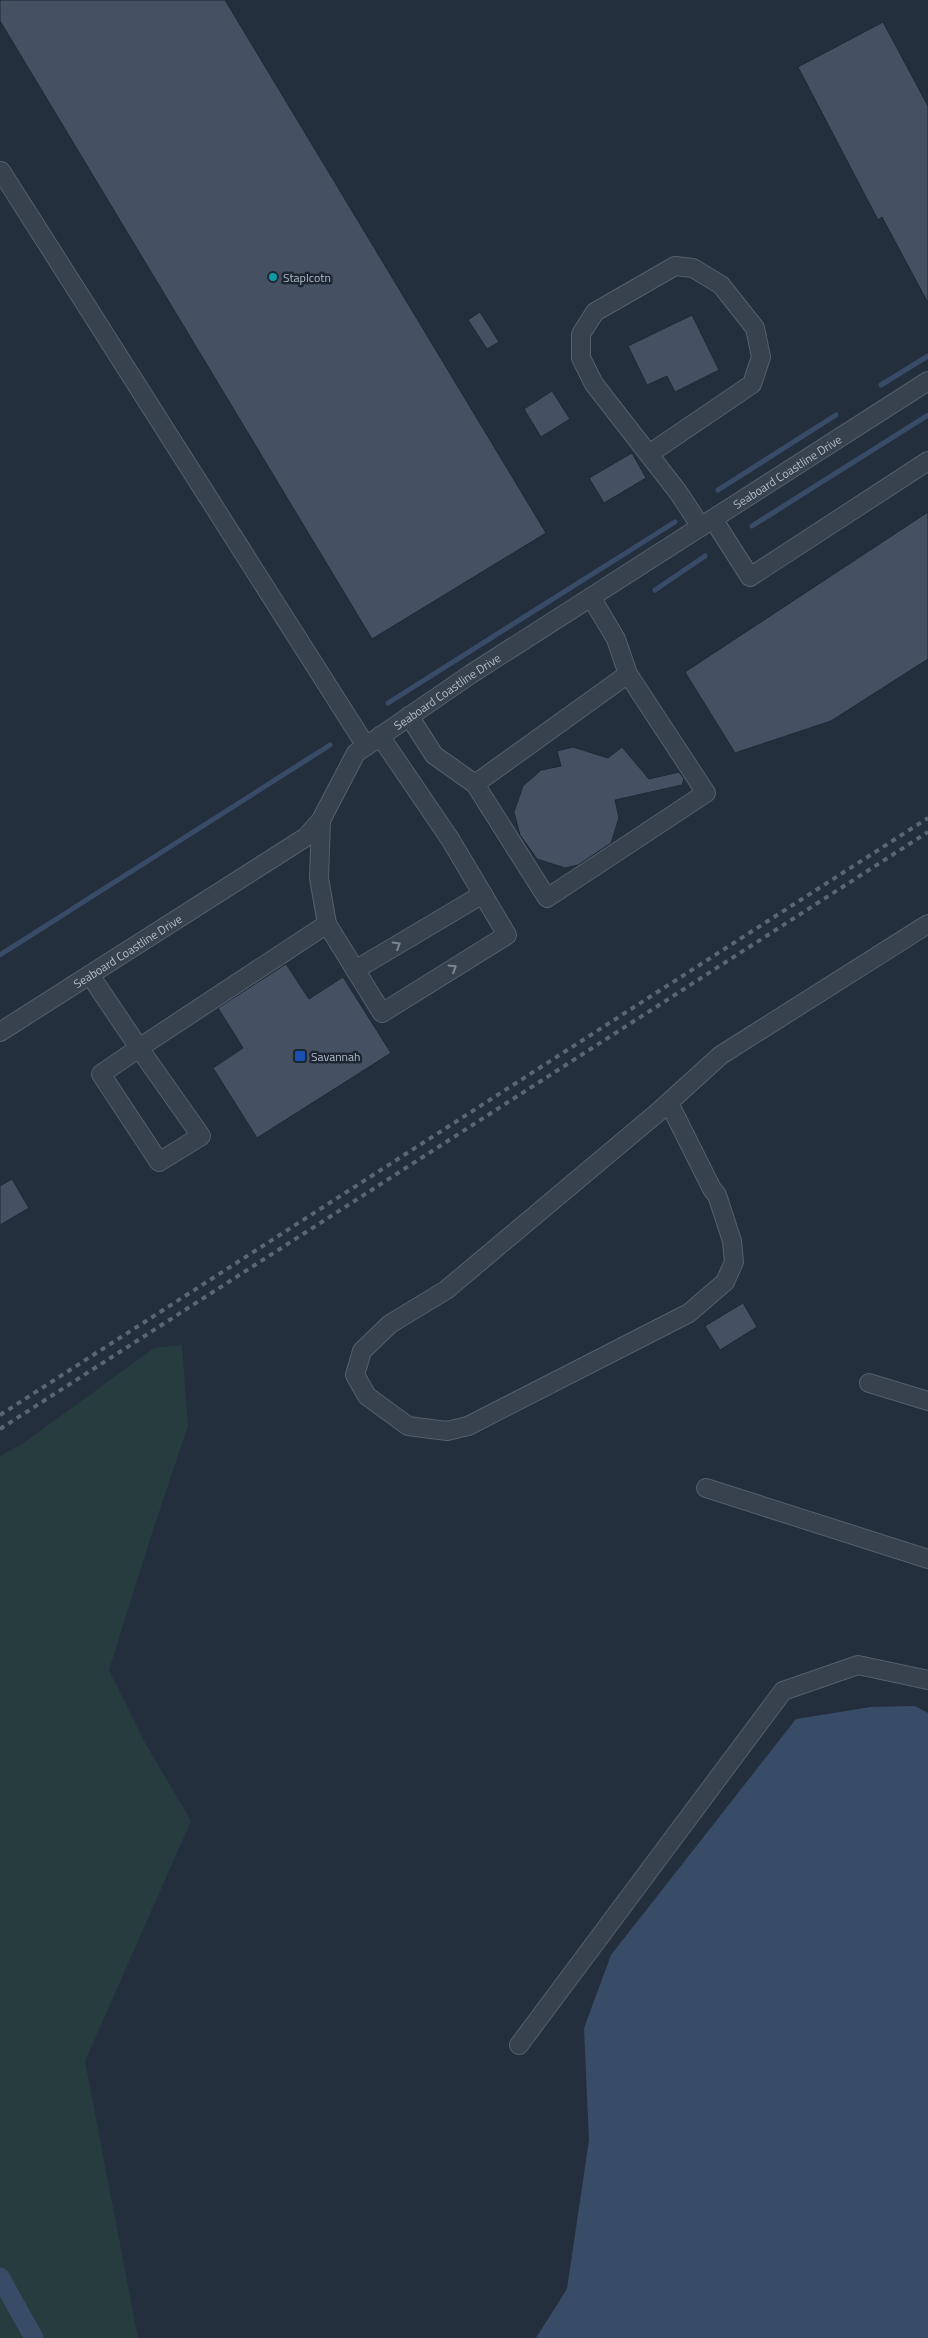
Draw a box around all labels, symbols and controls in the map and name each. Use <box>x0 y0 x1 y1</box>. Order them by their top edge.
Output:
place label: Staplcotn <box>283 268 331 287</box>
marker: Staplcotn <box>267 271 279 283</box>
street label: Seaboard Coastline Drive <box>729 429 845 513</box>
street label: Seaboard Coastline Drive <box>389 648 504 734</box>
street label: Seaboard Coastline Drive <box>69 909 185 993</box>
one-way arrow <box>392 941 401 951</box>
one-way arrow <box>447 965 456 975</box>
place label: Savannah <box>311 1047 361 1066</box>
marker: Savannah <box>293 1049 307 1063</box>

